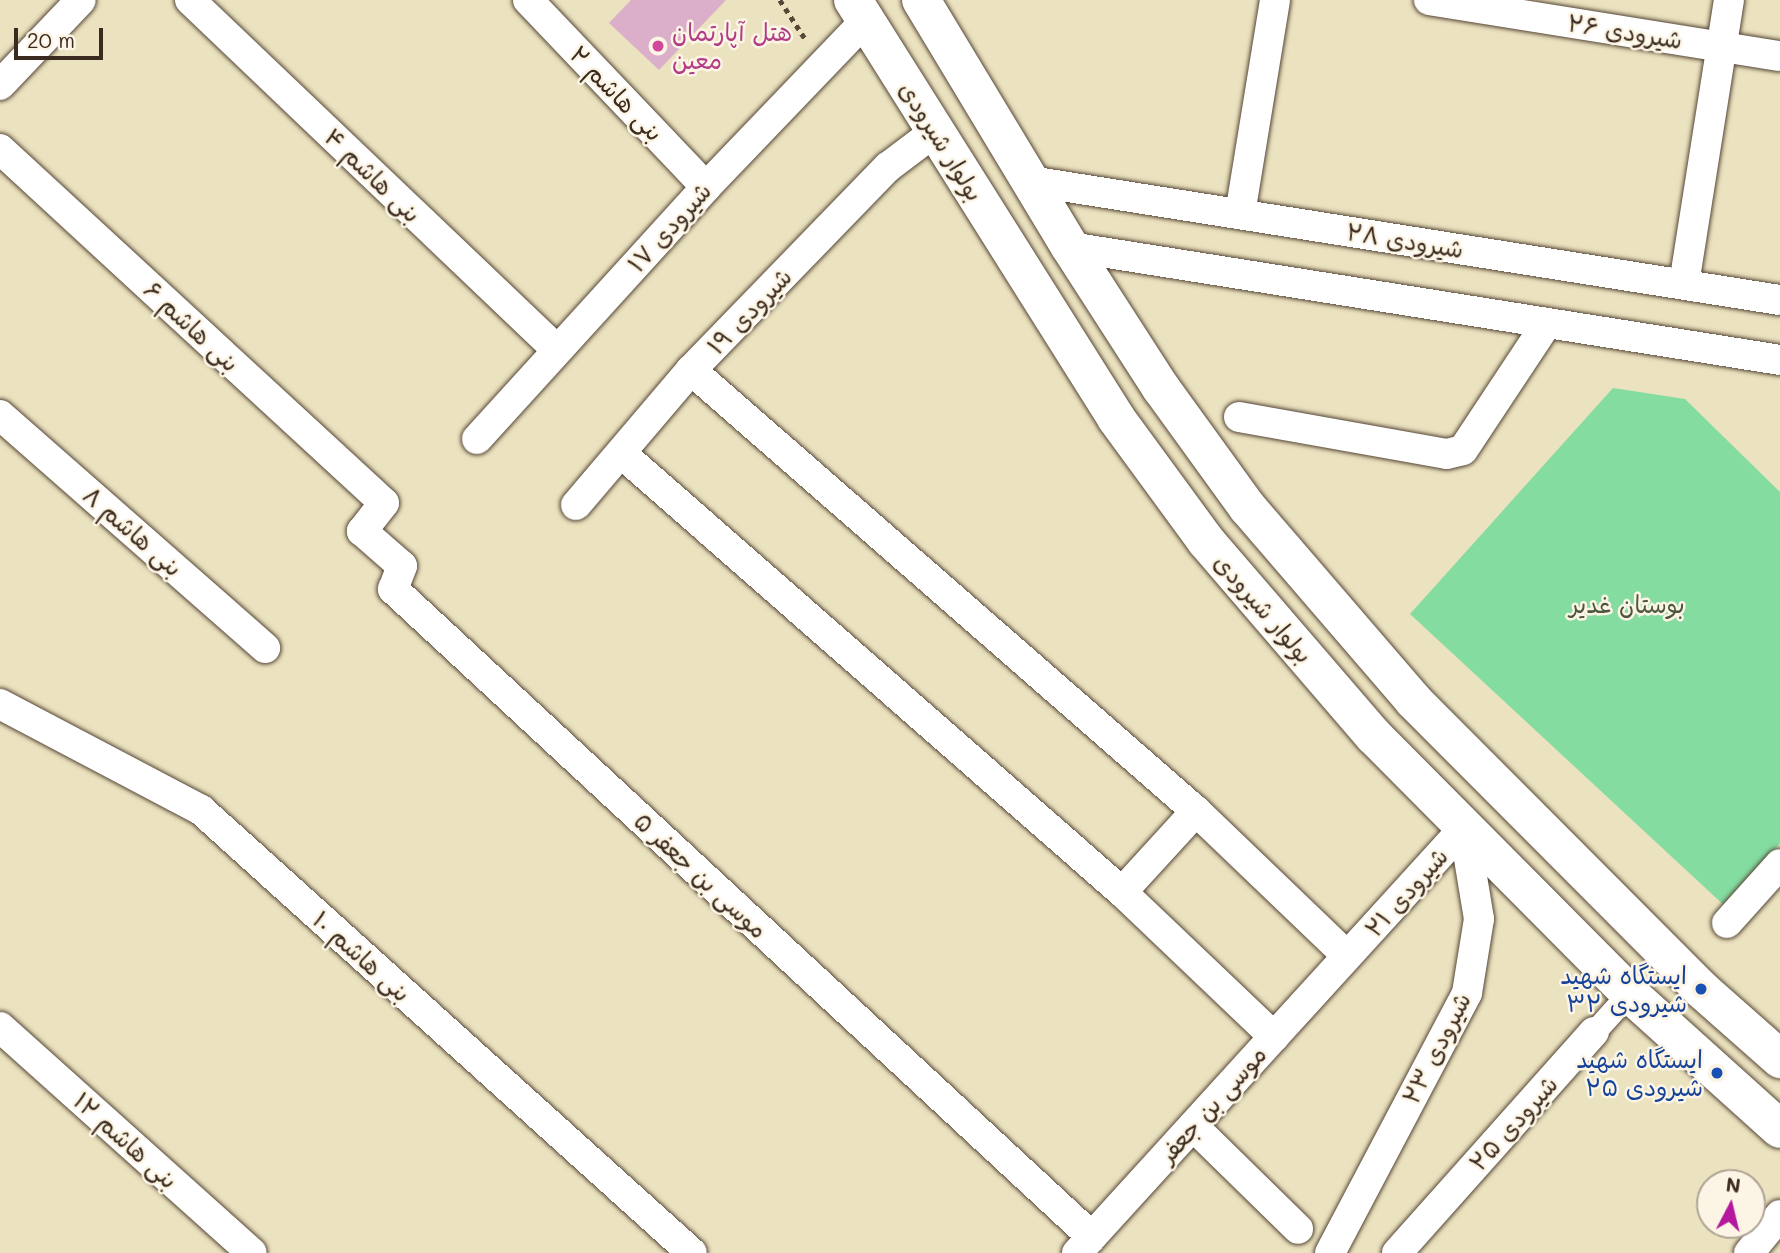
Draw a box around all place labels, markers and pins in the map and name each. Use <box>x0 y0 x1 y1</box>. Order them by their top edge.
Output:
place label: هتل آپارتمان معین <box>672 18 792 74</box>
marker: هتل آپارتمان معین <box>650 38 666 54</box>
place label: ایستگاه شهید شیرودی ۳۲ <box>1560 961 1687 1017</box>
marker: ایستگاه شهید شیرودی ۳۲ <box>1693 981 1709 997</box>
place label: ایستگاه شهید شیرودی ۲۵ <box>1576 1045 1703 1101</box>
marker: ایستگاه شهید شیرودی ۲۵ <box>1709 1065 1725 1081</box>

